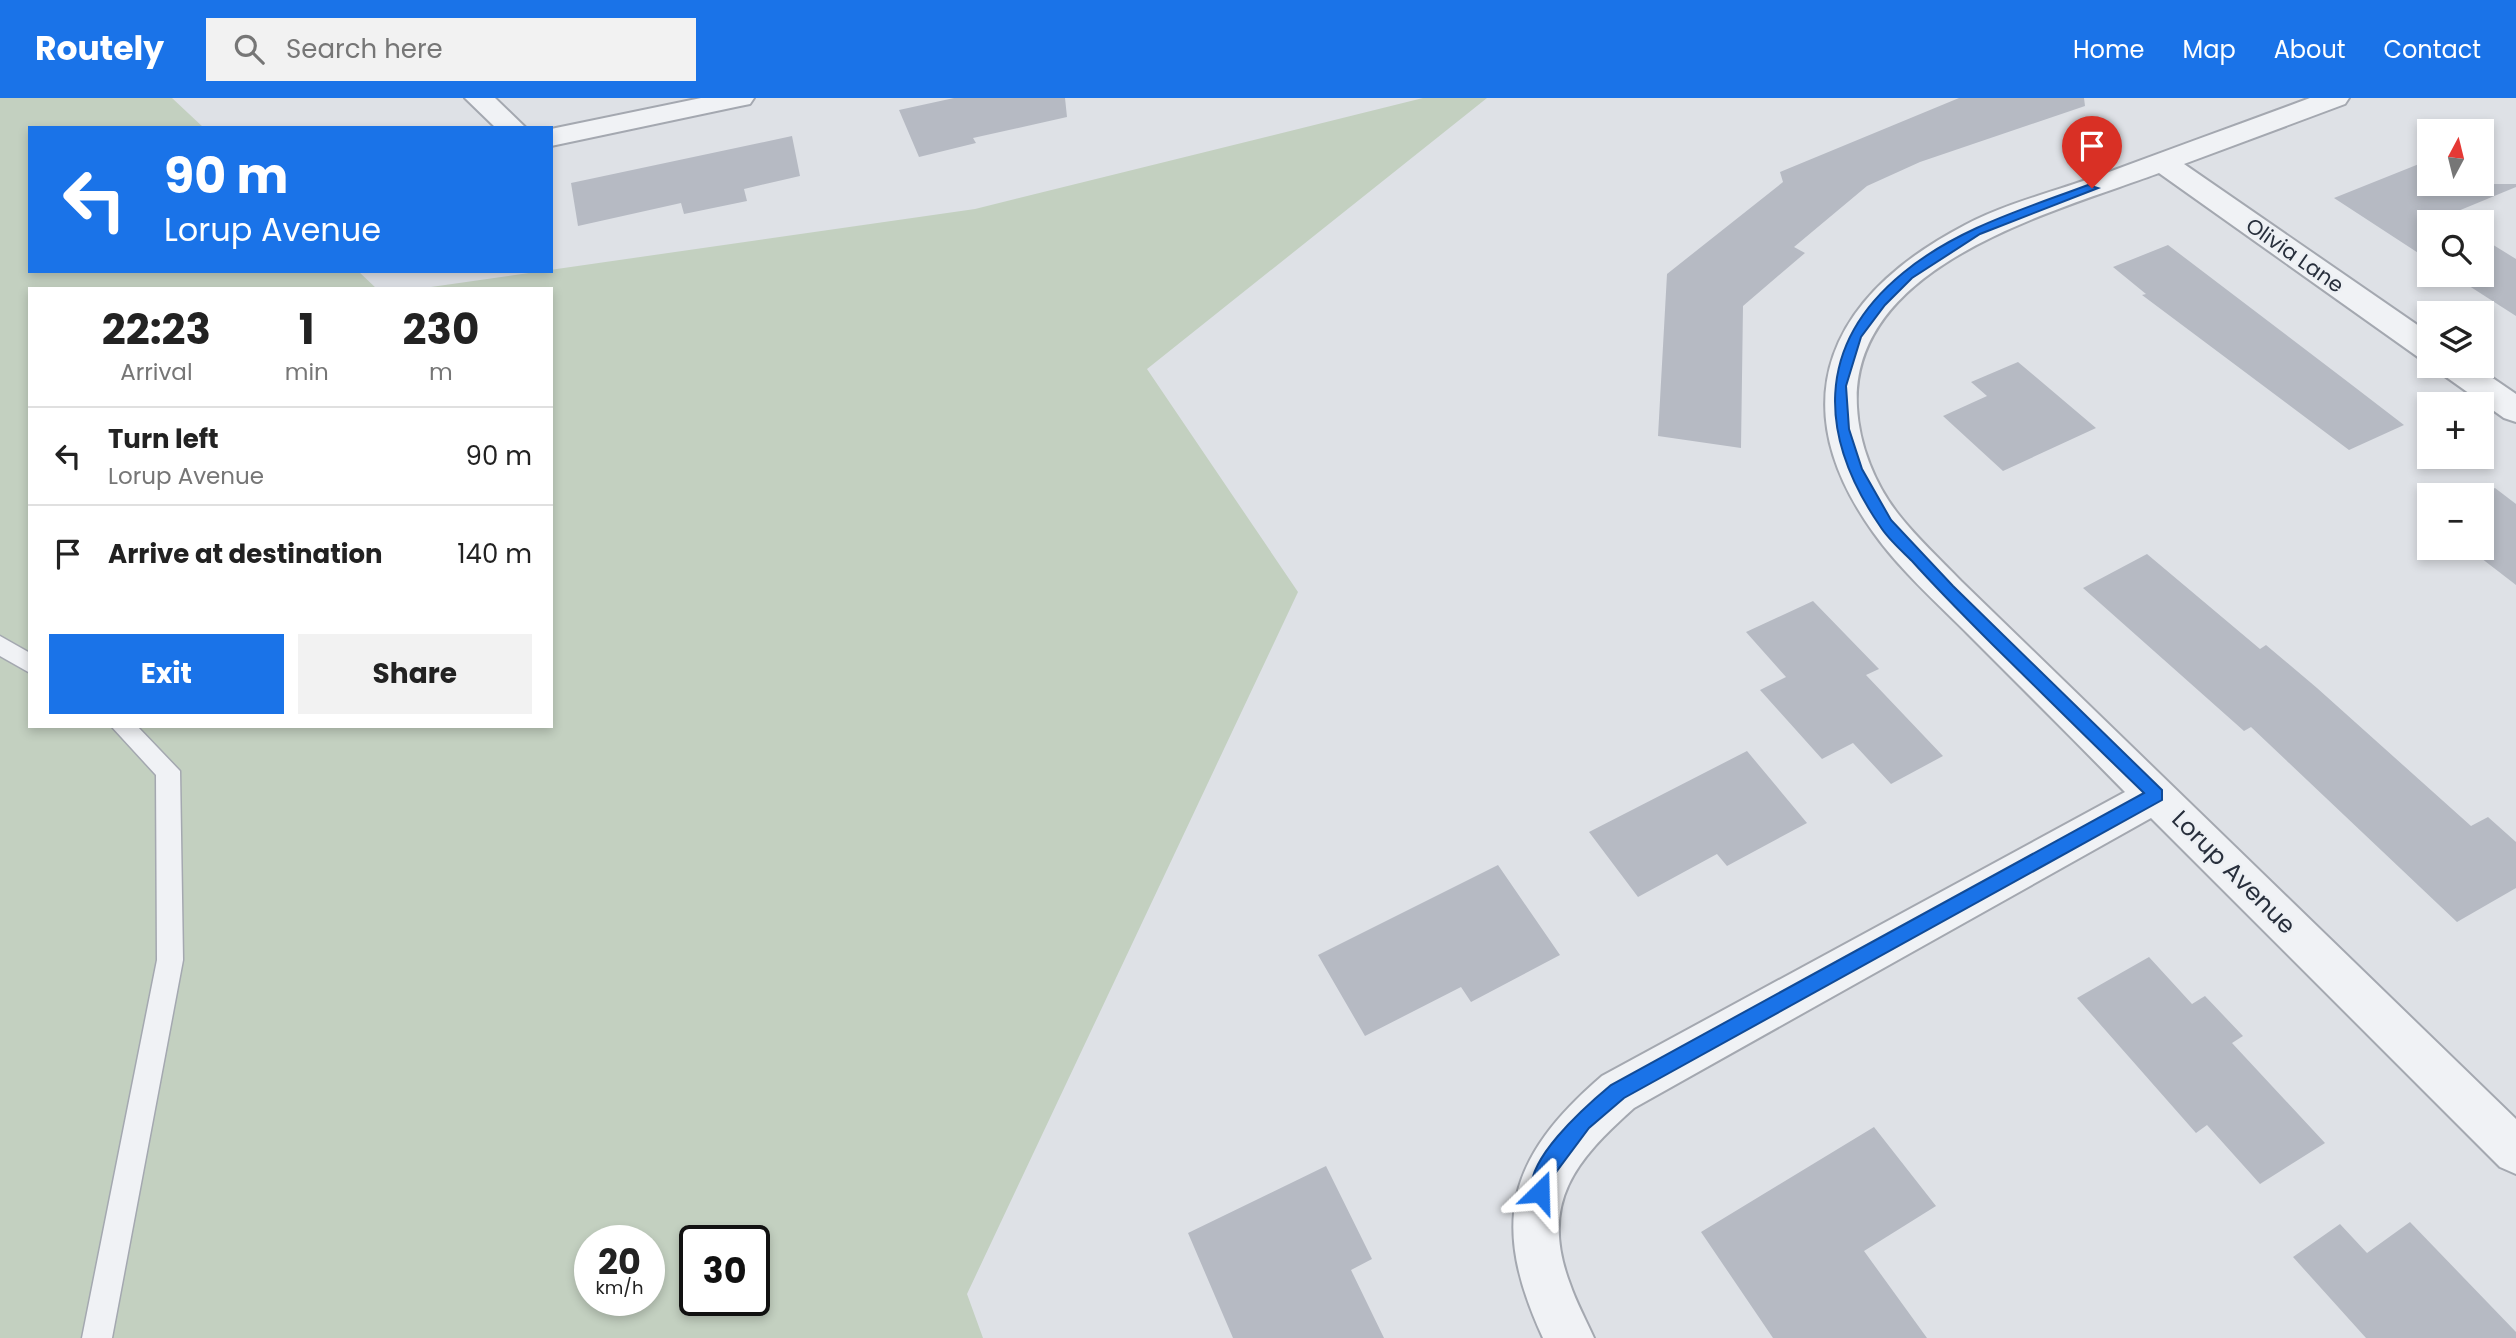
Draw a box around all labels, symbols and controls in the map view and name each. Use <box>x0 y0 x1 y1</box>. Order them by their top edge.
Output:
search box <box>206 18 696 81</box>
text: Routely <box>35 25 164 72</box>
icon: search <box>230 30 268 68</box>
text: Search here <box>286 31 443 67</box>
text: Home <box>2073 33 2145 66</box>
text: Map <box>2183 33 2236 66</box>
text: About <box>2274 33 2345 66</box>
text: Contact <box>2383 33 2481 66</box>
pin <box>2062 116 2122 188</box>
north arrow <box>2417 119 2494 196</box>
map controls <box>2417 119 2494 560</box>
icon: arrive <box>2073 127 2111 165</box>
text: 90 m <box>164 142 288 210</box>
icon: left <box>49 154 140 245</box>
text: Lorup Avenue <box>164 207 381 252</box>
button: search <box>2417 210 2494 287</box>
street label: Olivia Lane <box>2240 211 2350 299</box>
text: 22:23 <box>102 300 211 359</box>
text: 1 <box>299 300 315 359</box>
text: 230 <box>402 300 479 359</box>
button: layers <box>2417 301 2494 378</box>
text: Arrival <box>120 356 193 388</box>
text: min <box>285 356 329 388</box>
text: m <box>429 356 453 388</box>
button: + <box>2417 392 2494 469</box>
text: Turn left <box>108 421 219 457</box>
icon: left <box>49 437 87 475</box>
text: 90 m <box>466 438 532 474</box>
text: Lorup Avenue <box>108 460 264 492</box>
button: − <box>2417 483 2494 560</box>
icon: arrive <box>49 535 87 573</box>
text: Arrive at destination <box>108 536 383 572</box>
text: 140 m <box>457 536 532 572</box>
button: Exit <box>49 634 284 714</box>
button: Share <box>298 634 532 714</box>
street label: Lorup Avenue <box>2165 803 2303 941</box>
position arrow <box>1503 1155 1577 1229</box>
speed limit sign: 30 <box>679 1225 770 1316</box>
text: 20 <box>598 1237 641 1286</box>
text: km/h <box>596 1275 643 1300</box>

